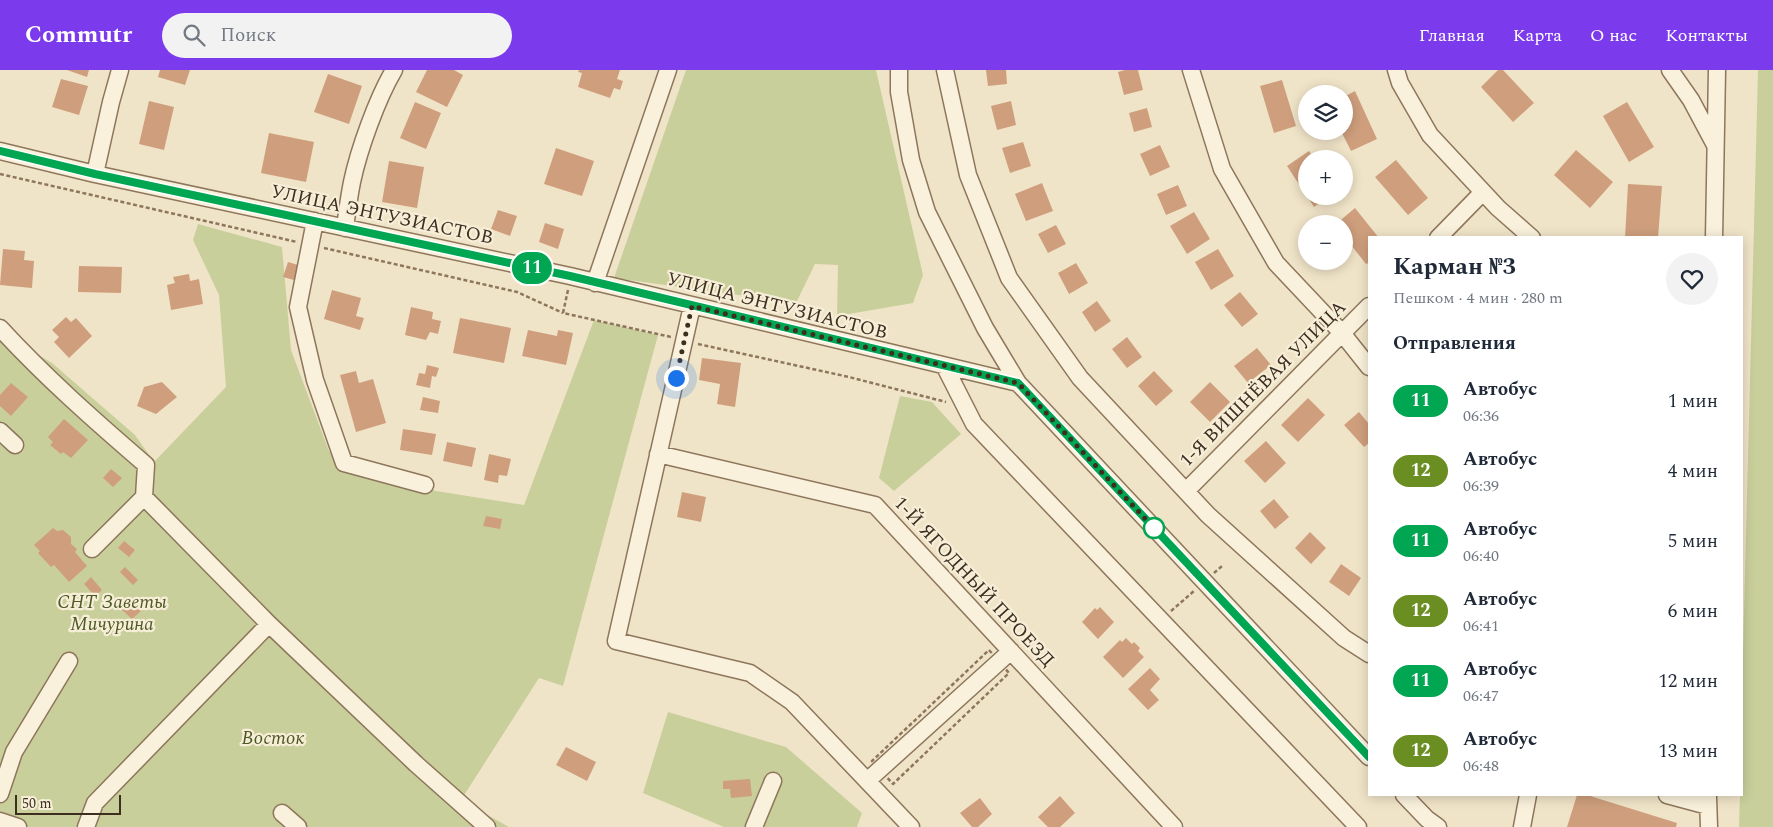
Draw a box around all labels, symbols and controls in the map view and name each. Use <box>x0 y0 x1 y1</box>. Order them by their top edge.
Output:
search box <box>162 13 512 58</box>
text: Commutr <box>25 17 132 53</box>
icon: search <box>180 21 208 49</box>
text: Поиск <box>220 21 276 50</box>
text: Главная <box>1419 22 1485 49</box>
text: Карта <box>1513 22 1562 49</box>
text: О нас <box>1590 22 1637 49</box>
text: Контакты <box>1665 22 1748 49</box>
map controls <box>1298 85 1353 270</box>
button: layers <box>1298 85 1353 140</box>
button: + <box>1298 150 1353 205</box>
street label: УЛИЦА ЭНТУЗИАСТОВ <box>268 177 496 253</box>
button: − <box>1298 215 1353 270</box>
text: Карман №3 <box>1393 249 1516 285</box>
line badge: 11 <box>510 252 554 284</box>
button: heart <box>1666 253 1718 305</box>
text: 11 <box>522 254 542 281</box>
street label: УЛИЦА ЭНТУЗИАСТОВ <box>664 265 890 347</box>
text: Пешком · 4 мин · 280 m <box>1393 286 1563 310</box>
street label: 1-Я ВИШНЁВАЯ УЛИЦА <box>1173 294 1353 474</box>
text: Отправления <box>1393 329 1516 358</box>
your location <box>664 366 689 391</box>
text: Автобус <box>1463 375 1537 404</box>
text: 11 <box>1410 387 1431 414</box>
text: 1 мин <box>1668 387 1718 416</box>
text: 06:36 <box>1463 404 1499 428</box>
text: Автобус <box>1463 445 1537 474</box>
text: 12 <box>1410 457 1431 484</box>
text: 4 мин <box>1668 457 1718 486</box>
text: 06:39 <box>1463 474 1499 498</box>
street label: 1-Й ЯГОДНЫЙ ПРОЕЗД <box>887 490 1061 674</box>
text: Автобус <box>1463 515 1537 544</box>
unlabelled marker <box>1143 517 1165 539</box>
text: 11 <box>1410 527 1431 554</box>
text: 5 мин <box>1668 527 1718 556</box>
text: 06:40 <box>1463 544 1499 568</box>
text: Автобус <box>1463 585 1537 614</box>
park label: СНТ Заветы Мичурина <box>57 588 167 639</box>
text: 12 <box>1410 597 1431 624</box>
text: 6 мин <box>1668 597 1718 626</box>
text: 06:41 <box>1463 614 1499 638</box>
text: Автобус <box>1463 655 1537 684</box>
text: 11 <box>1410 667 1431 694</box>
text: 12 мин <box>1658 667 1718 696</box>
text: 06:47 <box>1463 684 1499 708</box>
park label: Восток <box>242 724 304 753</box>
text: Автобус <box>1463 725 1537 754</box>
text: 12 <box>1410 737 1431 764</box>
text: 13 мин <box>1658 737 1718 766</box>
text: 06:48 <box>1463 754 1499 778</box>
scale bar <box>15 792 121 815</box>
text: 50 m <box>22 793 52 814</box>

